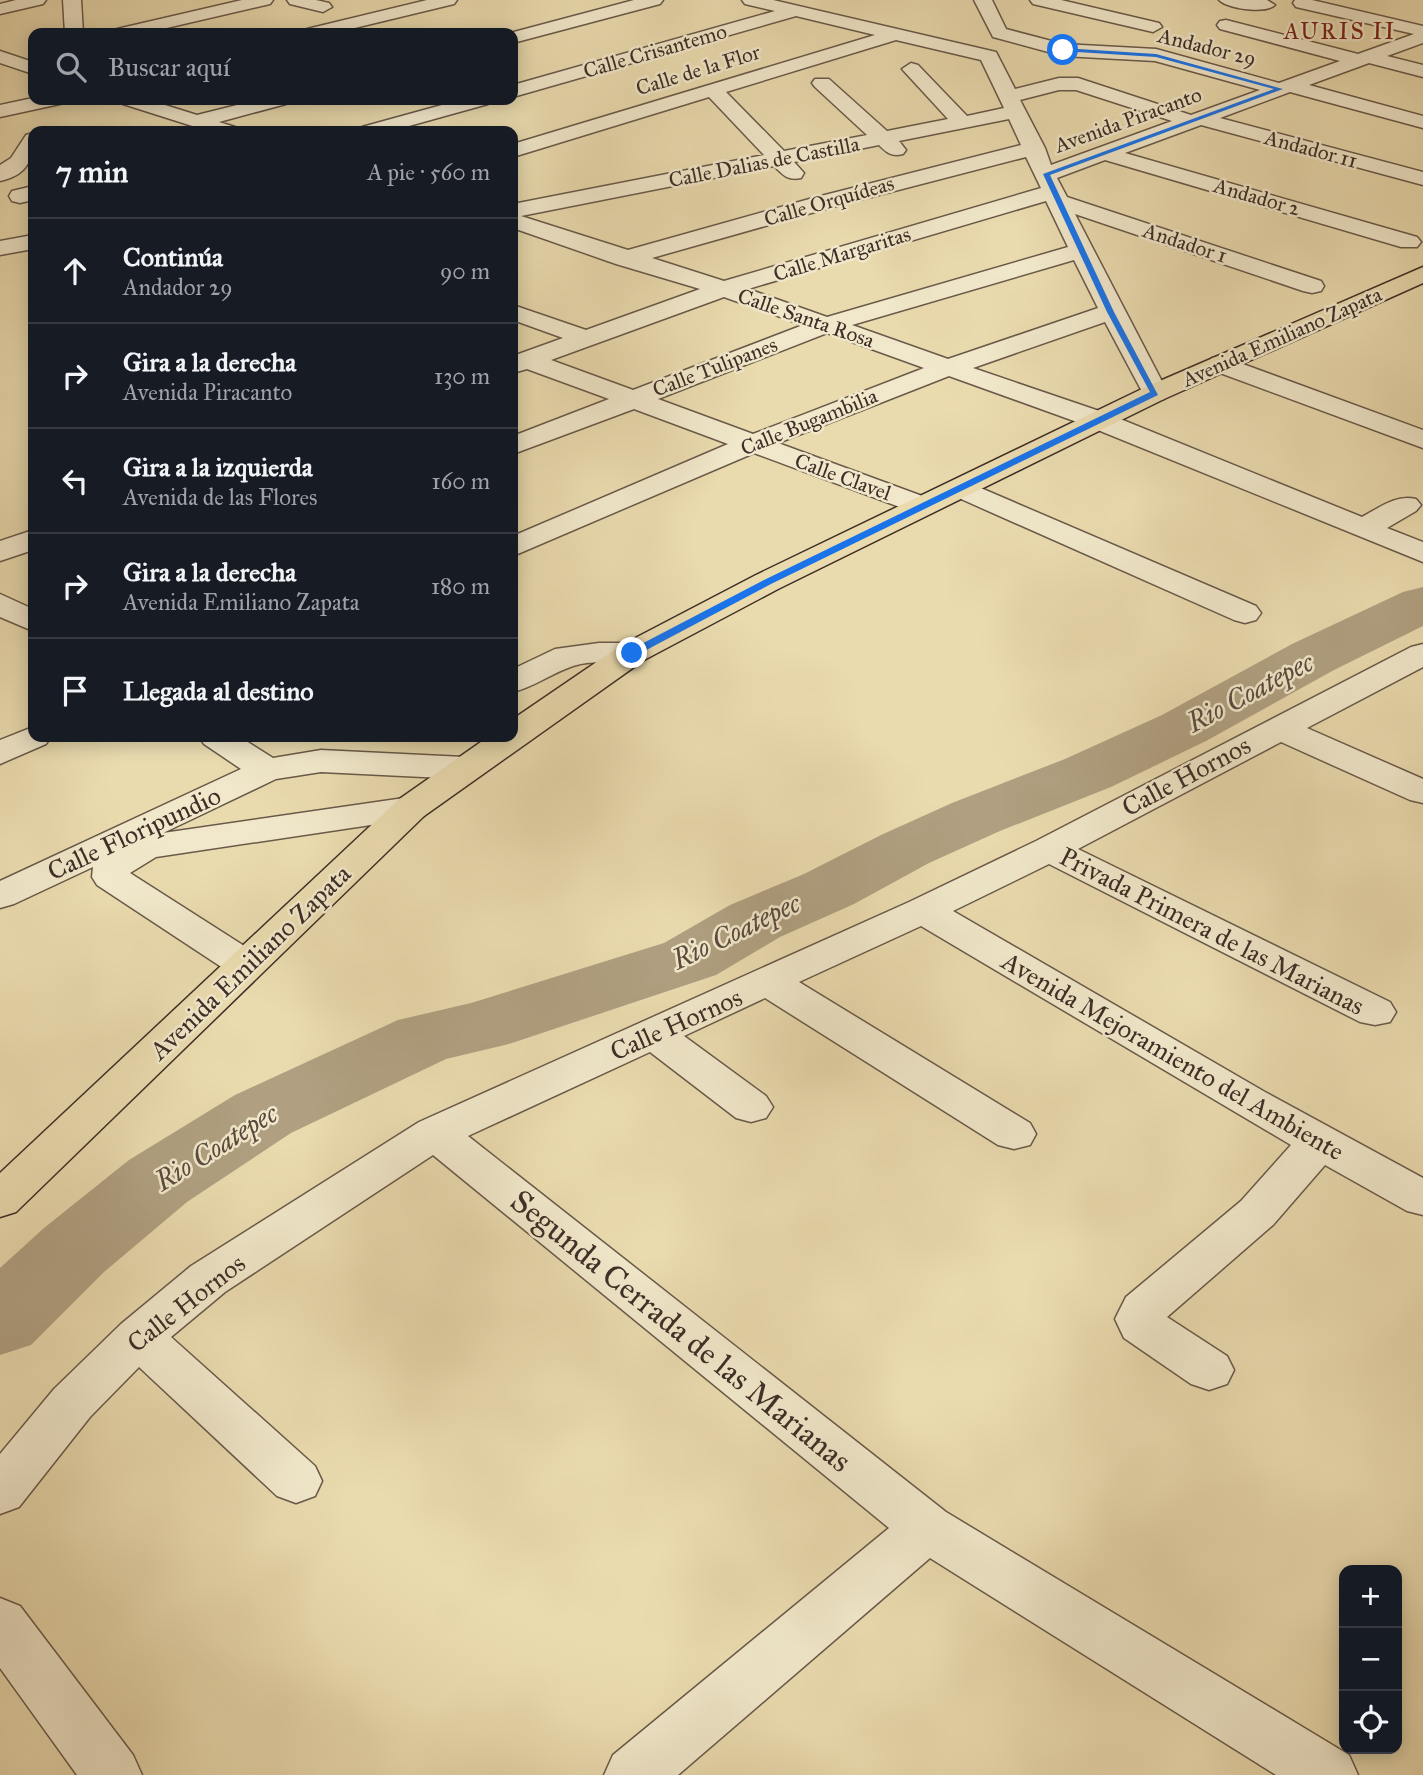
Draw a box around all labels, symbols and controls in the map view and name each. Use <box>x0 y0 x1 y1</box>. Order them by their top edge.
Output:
district label: AURIS II <box>1283 17 1396 45</box>
street label: Calle Crisantemo <box>580 18 730 84</box>
street label: Andador 29 <box>1154 22 1259 72</box>
search box <box>28 28 518 105</box>
route start <box>1047 34 1078 65</box>
street label: Calle de la Flor <box>633 39 763 101</box>
icon: search <box>52 48 90 86</box>
text: Buscar aquí <box>108 51 230 83</box>
street label: Avenida Piracanto <box>1050 81 1205 159</box>
street label: Andador 11 <box>1261 124 1360 174</box>
street label: Calle Dalias de Castilla <box>666 131 862 193</box>
text: 7 min <box>56 154 128 190</box>
text: A pie · 560 m <box>367 158 490 186</box>
street label: Calle Orquídeas <box>761 170 897 232</box>
street label: Andador 2 <box>1210 172 1304 222</box>
street label: Andador 1 <box>1139 217 1230 269</box>
street label: Calle Margaritas <box>770 221 914 287</box>
text: Continúa <box>123 241 223 273</box>
icon: ahead <box>56 252 94 290</box>
text: 90 m <box>440 257 490 285</box>
text: Andador 29 <box>123 273 233 301</box>
street label: Avenida Emiliano Zapata <box>1177 281 1386 393</box>
street label: Calle Santa Rosa <box>734 282 878 354</box>
street label: Calle Tulipanes <box>649 331 781 403</box>
text: Gira a la derecha <box>123 346 296 378</box>
icon: right <box>56 357 94 395</box>
text: 130 m <box>434 362 490 390</box>
text: Avenida Piracanto <box>123 378 292 406</box>
street label: Calle Bugambilia <box>737 383 881 461</box>
street label: Calle Clavel <box>791 448 895 507</box>
text: Gira a la izquierda <box>123 451 313 483</box>
icon: left <box>56 462 94 500</box>
text: 160 m <box>432 467 490 495</box>
text: Avenida de las Flores <box>123 483 317 511</box>
text: Gira a la derecha <box>123 556 296 588</box>
icon: right <box>56 567 94 605</box>
text: 180 m <box>431 572 490 600</box>
text: Avenida Emiliano Zapata <box>123 588 360 616</box>
route end <box>616 637 647 668</box>
water label: Rio Coatepec <box>1180 644 1320 740</box>
icon: arrive <box>56 672 94 710</box>
text: Llegada al destino <box>123 675 314 707</box>
street label: Calle Hornos <box>1116 729 1256 823</box>
street label: Calle Floripundio <box>42 779 226 887</box>
street label: Privada Primera de las Marianas <box>1054 840 1370 1022</box>
street label: Avenida Emiliano Zapata <box>142 858 357 1067</box>
water label: Rio Coatepec <box>665 885 807 978</box>
street label: Avenida Mejoramiento del Ambiente <box>995 944 1350 1167</box>
street label: Calle Hornos <box>605 981 747 1067</box>
water label: Rio Coatepec <box>147 1095 285 1199</box>
street label: Segunda Cerrada de las Marianas <box>503 1181 859 1481</box>
street label: Calle Hornos <box>121 1247 251 1359</box>
map controls <box>1339 1565 1402 1754</box>
button: + <box>1339 1565 1402 1628</box>
button: − <box>1339 1628 1402 1691</box>
button: locate <box>1339 1691 1402 1754</box>

